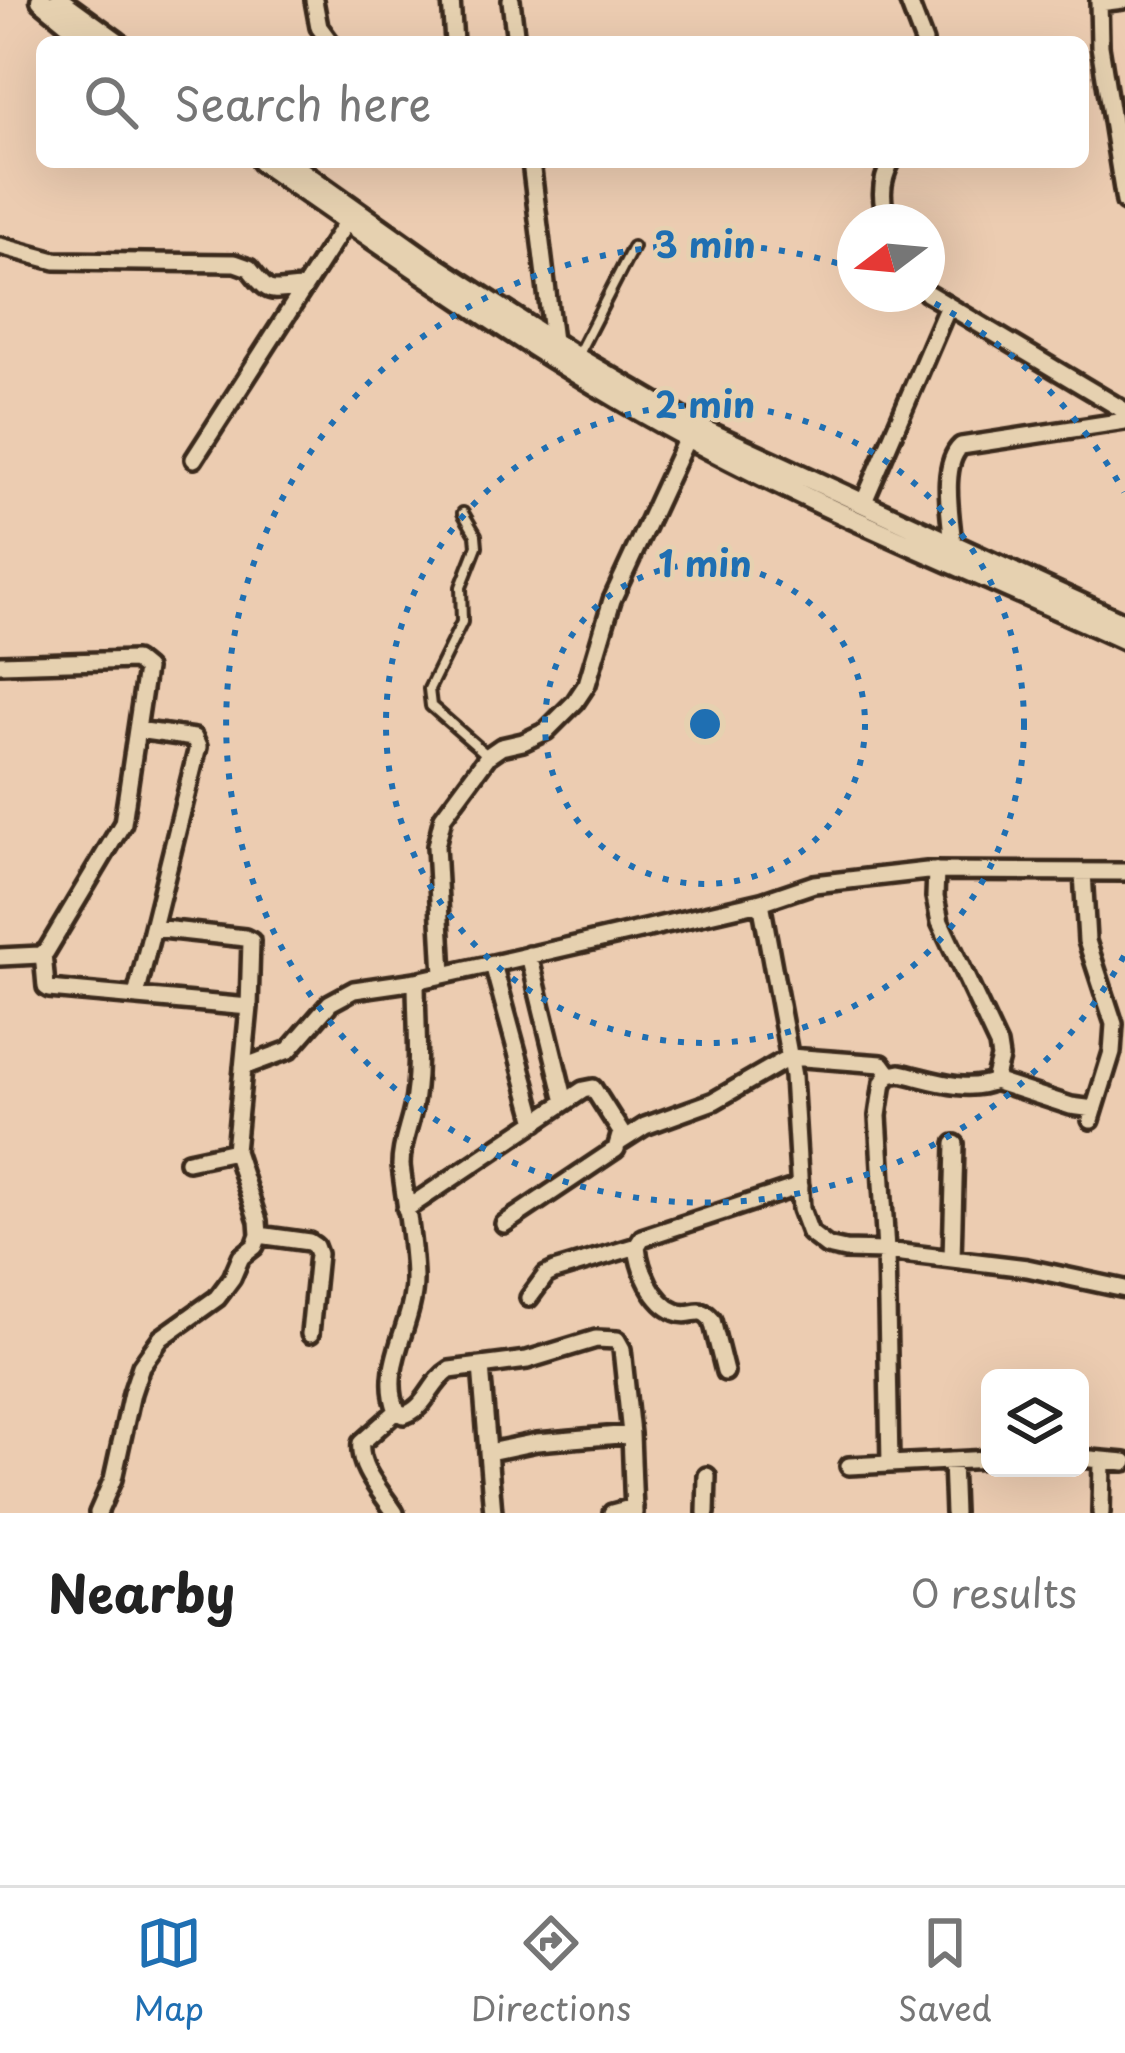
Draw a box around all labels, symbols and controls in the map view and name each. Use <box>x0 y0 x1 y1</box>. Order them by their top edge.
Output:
search box <box>36 36 1089 168</box>
text: Search here <box>174 68 431 136</box>
icon: search <box>78 69 144 135</box>
north arrow <box>837 204 945 312</box>
text: 3 min <box>654 216 756 270</box>
text: 2 min <box>655 376 755 430</box>
text: 1 min <box>658 535 752 589</box>
centre of rings <box>684 703 726 745</box>
map controls <box>981 1369 1089 1477</box>
button: layers <box>981 1369 1089 1477</box>
text: Nearby <box>48 1553 235 1630</box>
text: 0 results <box>911 1562 1077 1621</box>
tab: Map <box>133 1910 204 2032</box>
tab: Directions <box>471 1910 631 2032</box>
tab: Saved <box>898 1910 992 2032</box>

